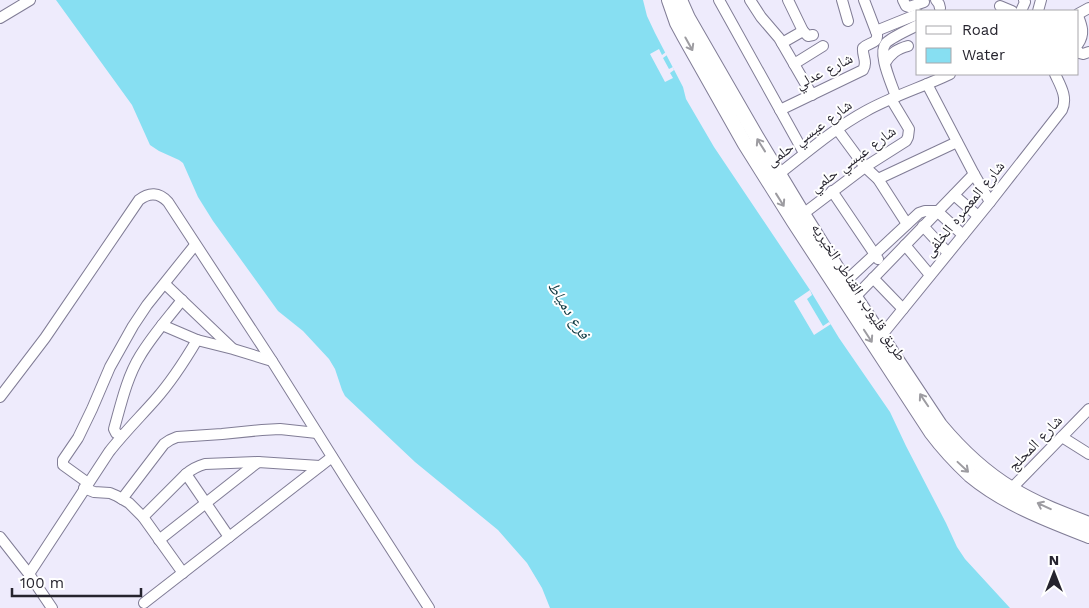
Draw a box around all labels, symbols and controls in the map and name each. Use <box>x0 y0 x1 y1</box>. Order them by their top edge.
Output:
legend <box>916 10 1079 75</box>
text: Road <box>962 21 999 39</box>
one-way arrow <box>684 37 694 51</box>
text: Water <box>962 46 1005 64</box>
street label: شارع عدلي <box>792 49 857 96</box>
street label: شارع عيسي حلمى <box>763 96 857 172</box>
street label: شارع عيسي حلمي <box>807 122 901 198</box>
one-way arrow <box>756 138 766 152</box>
street label: شارع المعصره الخلفى <box>920 157 1009 261</box>
one-way arrow <box>775 192 785 206</box>
street label: طريق قليوب, القناطر الخيريه <box>807 220 910 365</box>
water label: فرع دمياط <box>543 278 595 344</box>
one-way arrow <box>863 329 873 343</box>
one-way arrow <box>919 393 929 407</box>
street label: شارع المحلج <box>1004 411 1067 475</box>
one-way arrow <box>956 461 969 473</box>
one-way arrow <box>1037 500 1052 510</box>
north arrow <box>1029 548 1079 598</box>
text: N <box>1049 552 1059 568</box>
scale bar <box>12 566 141 598</box>
text: 100 m <box>20 574 64 592</box>

